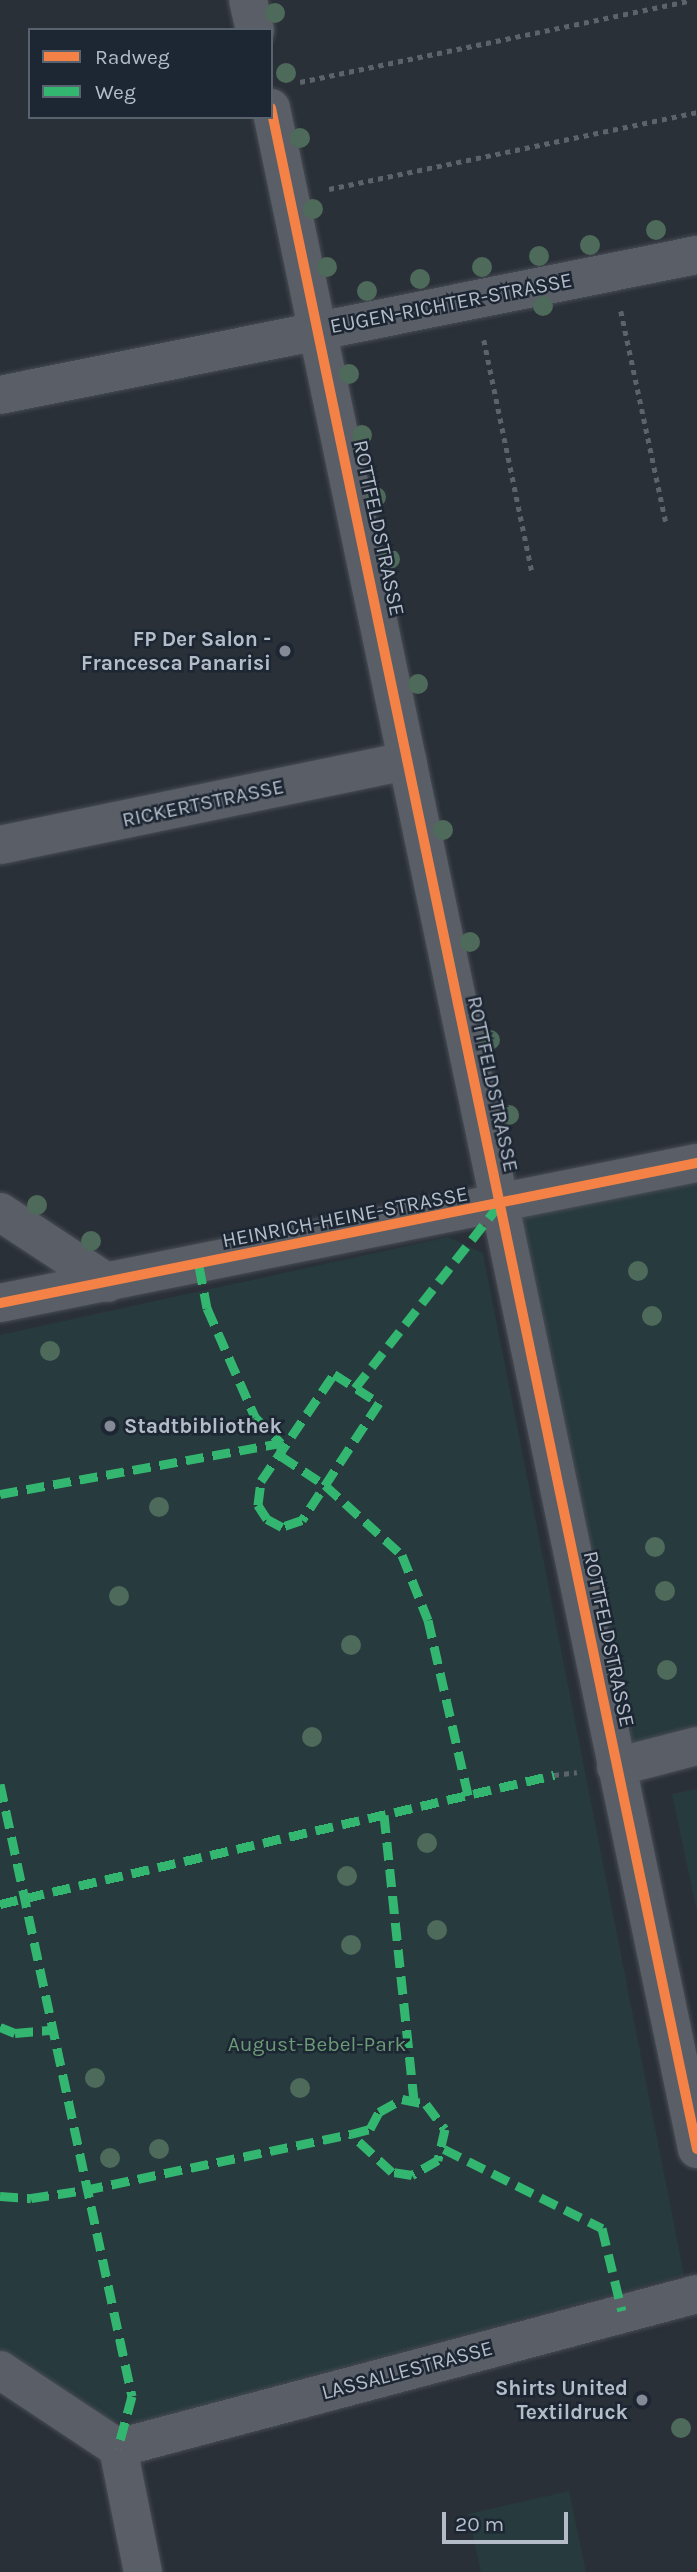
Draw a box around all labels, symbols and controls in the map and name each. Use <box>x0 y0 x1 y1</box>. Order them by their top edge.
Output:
legend <box>28 28 273 119</box>
text: Radweg <box>95 45 170 69</box>
text: Weg <box>95 80 136 104</box>
street label: EUGEN-RICHTER-STRASSE <box>328 267 574 339</box>
street label: ROTTFELDSTRASSE <box>348 438 410 618</box>
place label: FP Der Salon - Francesca Panarisi <box>81 626 271 676</box>
marker: FP Der Salon - Francesca Panarisi <box>277 643 293 659</box>
street label: RICKERTSTRASSE <box>120 774 286 832</box>
street label: ROTTFELDSTRASSE <box>462 994 524 1174</box>
street label: HEINRICH-HEINE-STRASSE <box>220 1181 470 1253</box>
place label: Stadtbibliothek <box>124 1413 282 1439</box>
marker: Stadtbibliothek <box>102 1418 118 1434</box>
street label: ROTTFELDSTRASSE <box>578 1549 640 1729</box>
park label: August-Bebel-Park <box>228 2031 406 2057</box>
street label: LASSALLESTRASSE <box>319 2335 495 2405</box>
place label: Shirts United Textildruck <box>495 2375 628 2425</box>
marker: Shirts United Textildruck <box>634 2392 650 2408</box>
scale bar <box>445 2498 571 2542</box>
text: 20 m <box>455 2512 504 2536</box>

